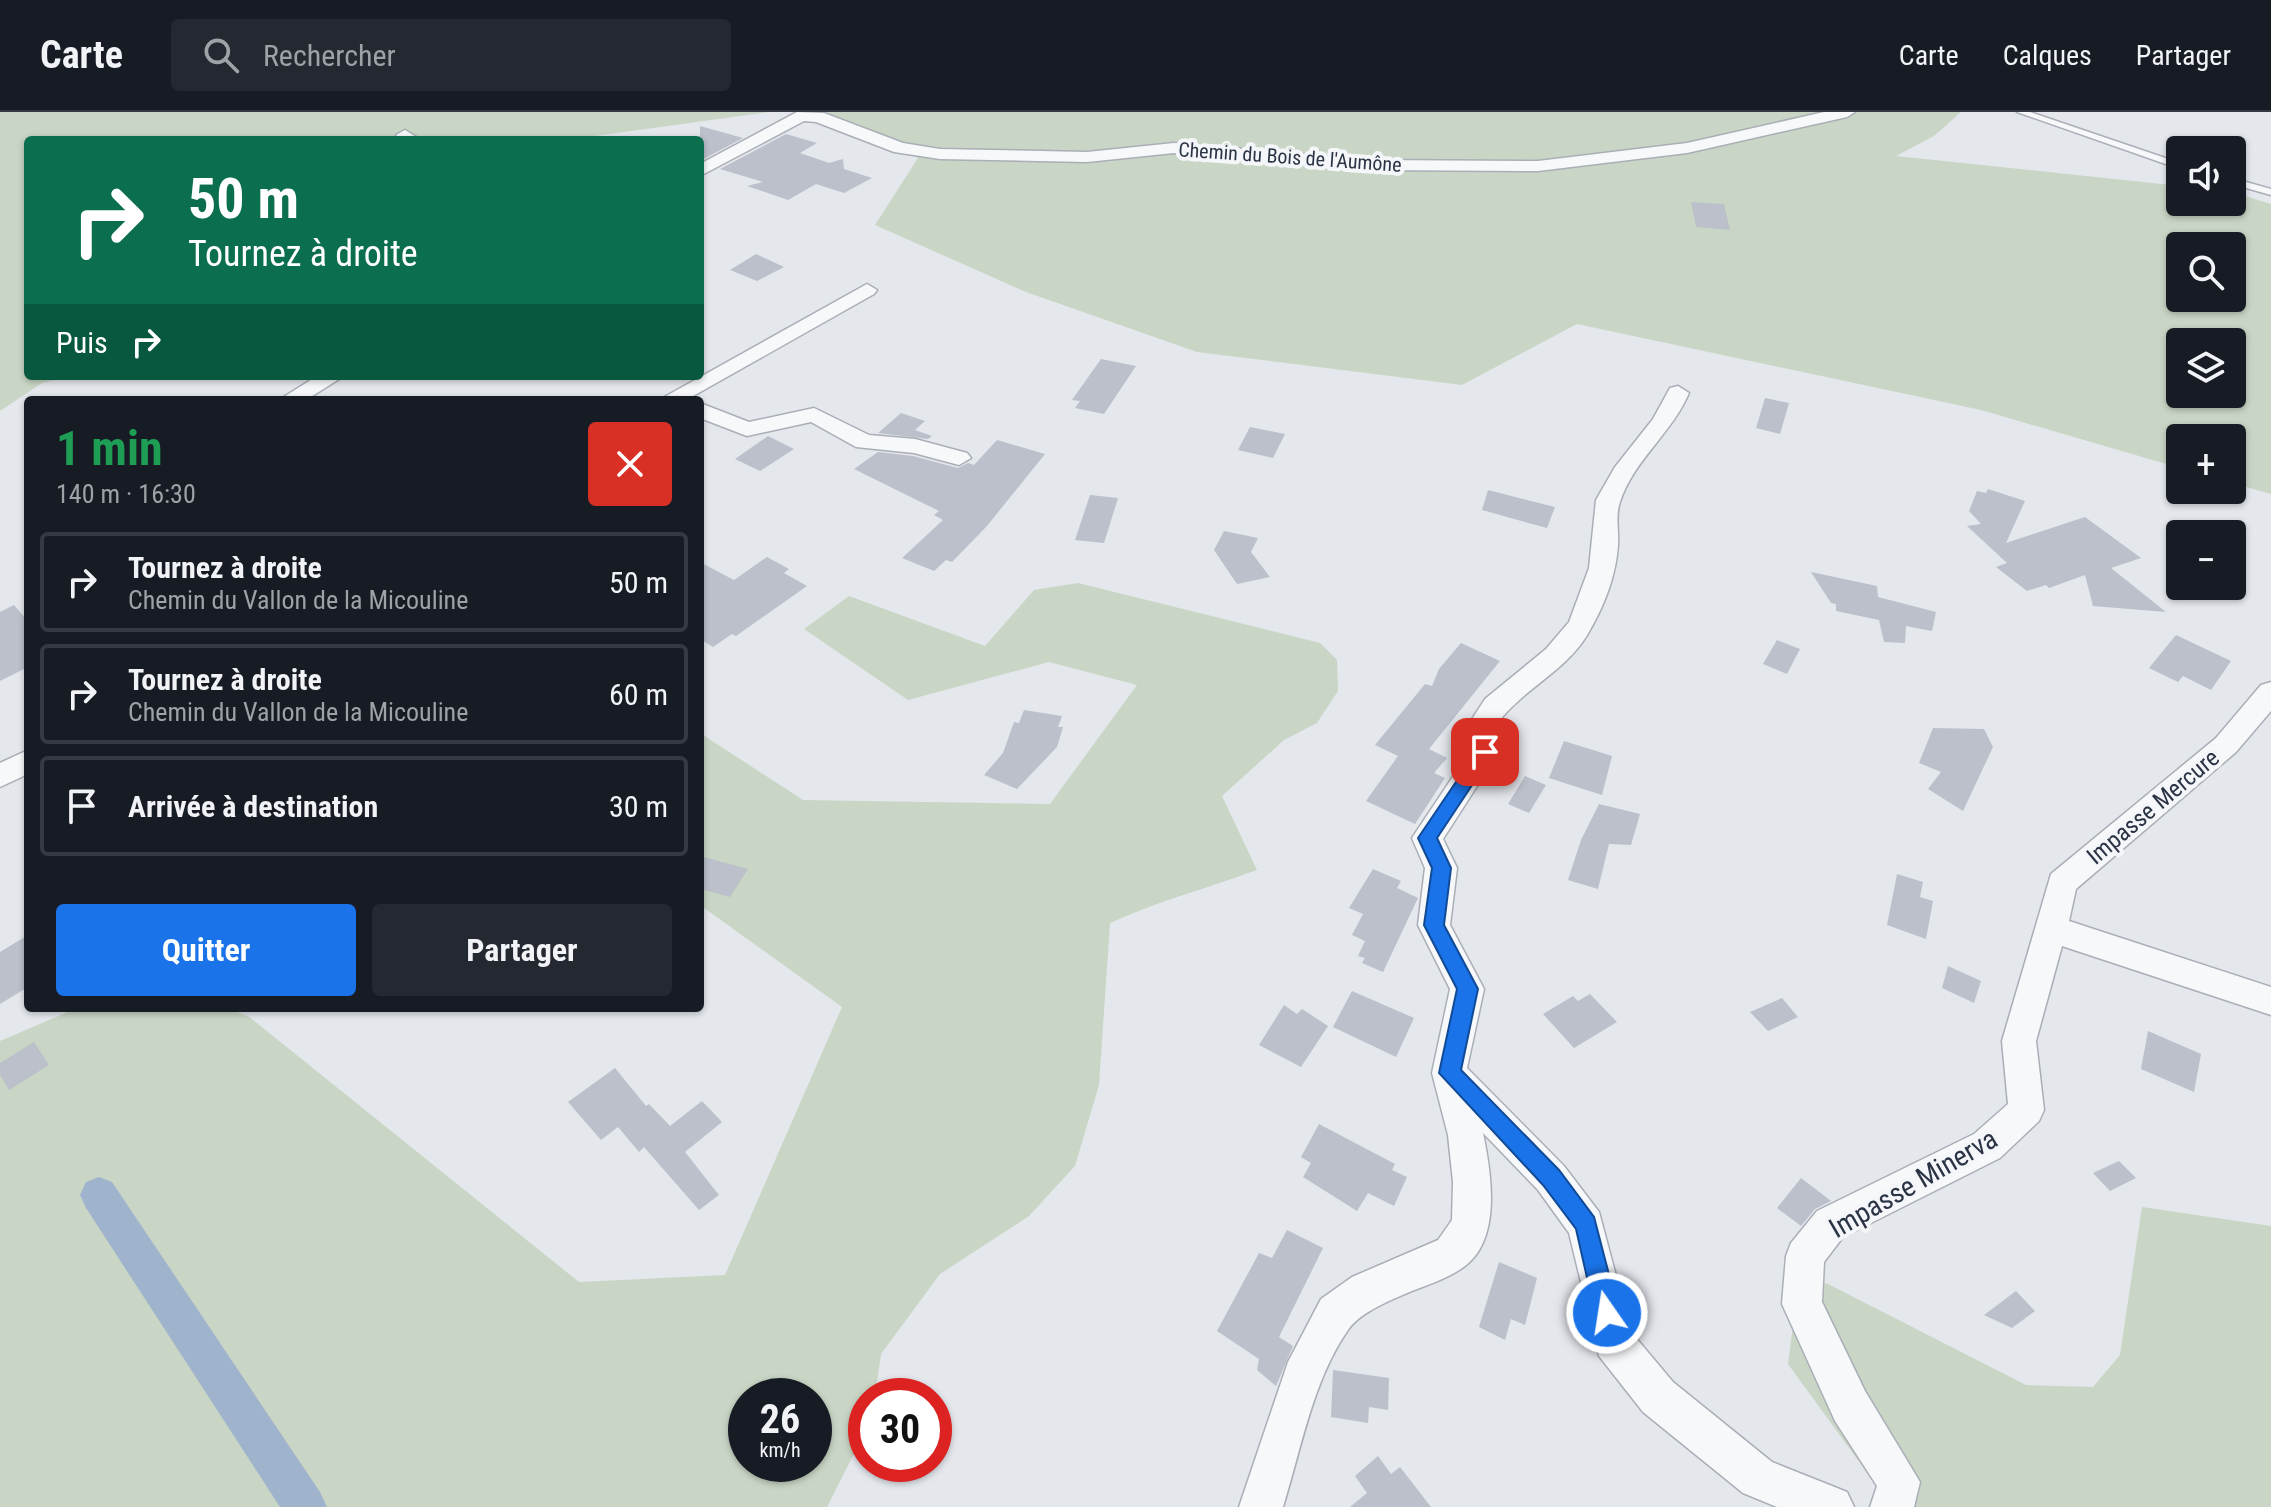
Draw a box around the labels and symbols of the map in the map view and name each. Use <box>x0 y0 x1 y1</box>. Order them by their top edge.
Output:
street label: Chemin du Bois de l'Aumône <box>1178 137 1402 177</box>
pin <box>1451 718 1519 786</box>
street label: Impasse Mercure <box>2081 744 2225 870</box>
street label: Impasse Minerva <box>1823 1122 2003 1245</box>
position arrow <box>1565 1271 1649 1355</box>
speed limit sign: 30 <box>848 1378 952 1482</box>

